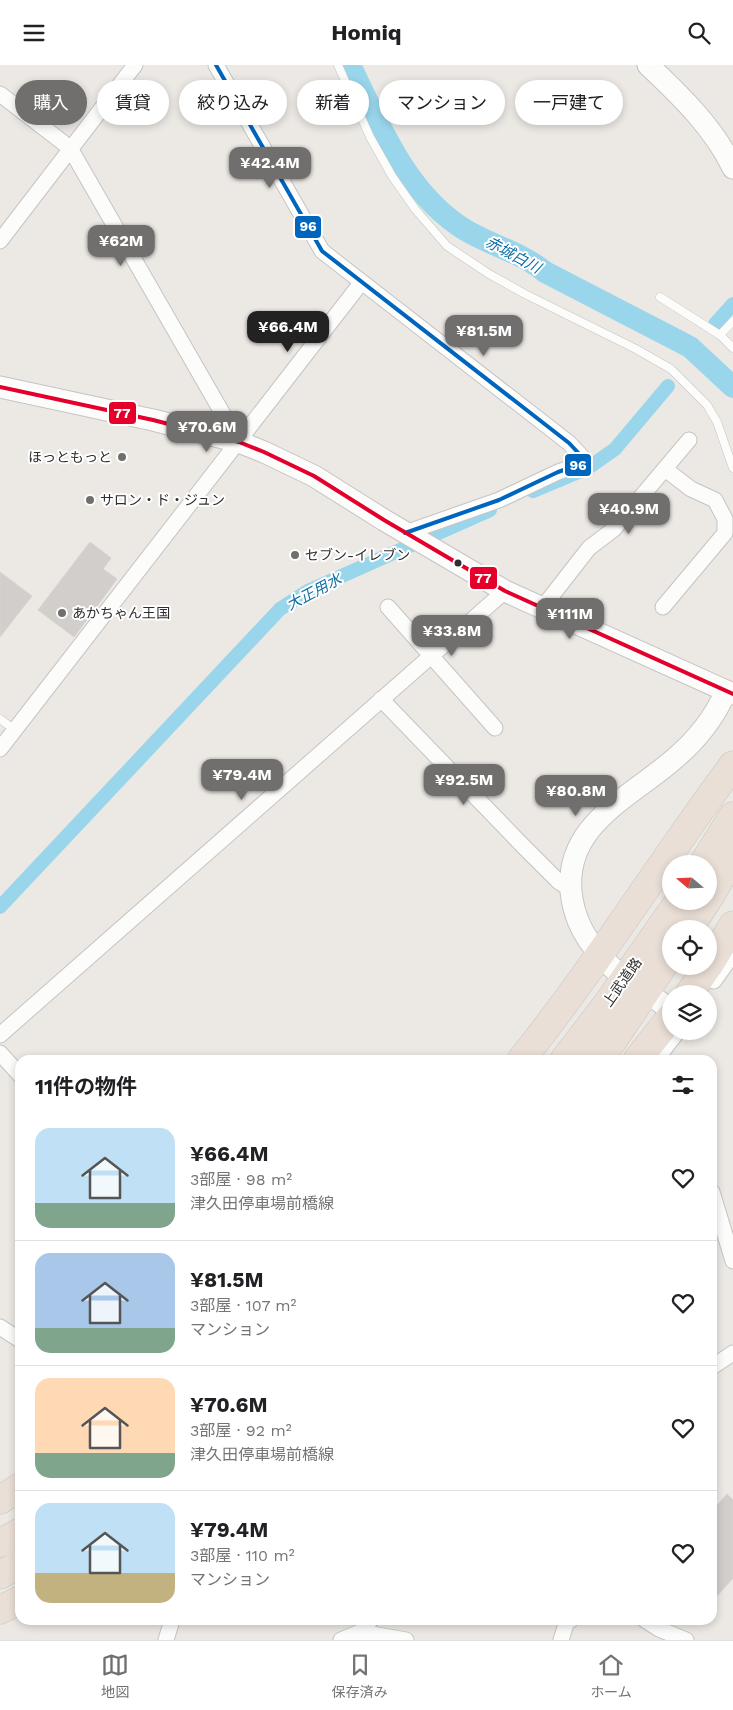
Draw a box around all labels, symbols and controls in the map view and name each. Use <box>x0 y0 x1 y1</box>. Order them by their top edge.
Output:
icon: menu <box>20 19 48 47</box>
icon: search <box>685 19 713 47</box>
text: Homiq <box>331 20 402 45</box>
chip: 購入 <box>15 80 87 125</box>
chip: 賃貸 <box>97 80 169 125</box>
chip: 絞り込み <box>179 80 287 125</box>
chip: 新着 <box>297 80 369 125</box>
chip: マンション <box>379 80 505 125</box>
chip: 一戸建て <box>515 80 623 125</box>
pin: ¥42.4M <box>229 147 311 189</box>
text: ¥42.4M <box>240 153 300 172</box>
line badge: 96 <box>294 215 322 239</box>
text: 96 <box>299 218 317 234</box>
pin: ¥62M <box>91 225 151 267</box>
text: ¥62M <box>99 231 143 250</box>
water label: 赤城白川 <box>482 233 545 278</box>
pin: ¥66.4M <box>247 311 329 353</box>
pin: ¥81.5M <box>443 315 525 357</box>
text: ¥66.4M <box>258 317 318 336</box>
text: ¥81.5M <box>456 321 512 340</box>
line badge: 77 <box>108 401 137 425</box>
text: 77 <box>113 405 131 421</box>
pin: ¥70.6M <box>166 411 248 453</box>
text: ¥70.6M <box>177 417 237 436</box>
place label: ほっともっと <box>28 449 112 465</box>
marker: ほっともっと <box>116 451 128 463</box>
line badge: 96 <box>564 453 592 477</box>
text: 96 <box>569 457 587 473</box>
place label: サロン・ド・ジュン <box>100 492 225 508</box>
pin: ¥40.9M <box>588 493 670 535</box>
marker: サロン・ド・ジュン <box>84 494 96 506</box>
text: ¥40.9M <box>599 499 659 518</box>
place label: セブン-イレブン <box>305 547 410 563</box>
marker: セブン-イレブン <box>289 549 301 561</box>
unlabelled marker <box>453 558 463 568</box>
line badge: 77 <box>469 566 498 590</box>
water label: 大正用水 <box>283 569 346 614</box>
text: 77 <box>474 570 492 586</box>
pin: ¥111M <box>535 597 605 640</box>
text: ¥111M <box>547 604 593 623</box>
place label: あかちゃん王国 <box>72 605 170 621</box>
marker: あかちゃん王国 <box>56 607 68 619</box>
pin: ¥33.8M <box>411 615 493 657</box>
text: ¥33.8M <box>423 621 481 640</box>
pin: ¥79.4M <box>201 759 283 801</box>
pin: ¥92.5M <box>423 763 505 806</box>
text: ¥79.4M <box>212 765 272 784</box>
text: ¥92.5M <box>435 770 493 789</box>
pin: ¥80.8M <box>535 775 617 817</box>
text: ¥80.8M <box>546 781 606 800</box>
north arrow <box>662 855 718 910</box>
map controls <box>662 855 717 1040</box>
button: locate <box>662 920 717 975</box>
street label: 上武道路 <box>599 954 645 1010</box>
button: layers <box>662 985 717 1040</box>
icon: filters <box>669 1071 697 1099</box>
text: 11件の物件 <box>35 1074 137 1099</box>
text: ¥66.4M <box>190 1141 269 1166</box>
icon: home <box>75 1148 135 1208</box>
icon: heart <box>669 1164 697 1192</box>
text: 3部屋 · 98 m² <box>190 1170 292 1189</box>
text: 津久田停車場前橋線 <box>190 1194 334 1213</box>
text: ¥81.5M <box>190 1267 264 1292</box>
icon: home <box>75 1273 135 1333</box>
icon: heart <box>669 1289 697 1317</box>
text: 3部屋 · 107 m² <box>190 1296 296 1315</box>
text: マンション <box>190 1320 270 1339</box>
text: ¥70.6M <box>190 1392 268 1417</box>
icon: home <box>75 1398 135 1458</box>
icon: heart <box>669 1414 697 1442</box>
text: 3部屋 · 92 m² <box>190 1421 292 1440</box>
text: 津久田停車場前橋線 <box>190 1445 334 1464</box>
text: ¥79.4M <box>190 1517 268 1542</box>
icon: home <box>75 1523 135 1583</box>
icon: heart <box>669 1539 697 1567</box>
text: 3部屋 · 110 m² <box>190 1546 295 1565</box>
text: マンション <box>190 1570 270 1589</box>
tab: 地図 <box>101 1651 129 1701</box>
tab: 保存済み <box>332 1651 388 1701</box>
tab: ホーム <box>590 1651 632 1701</box>

